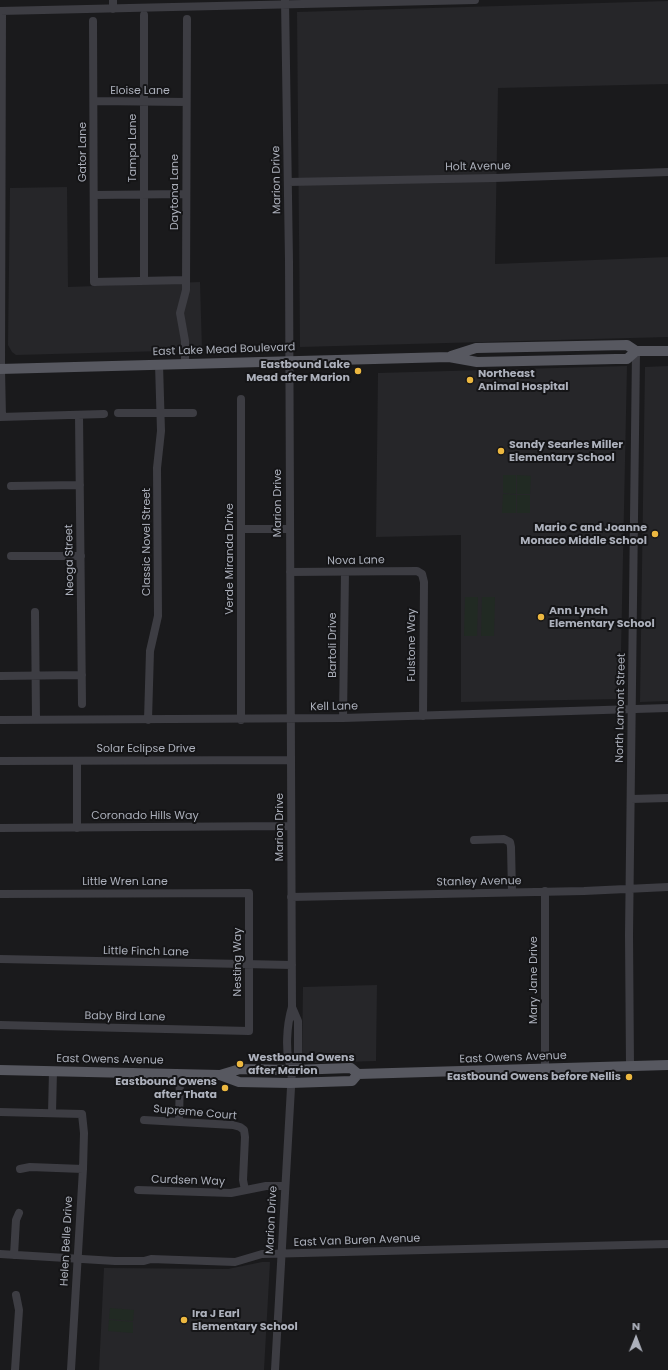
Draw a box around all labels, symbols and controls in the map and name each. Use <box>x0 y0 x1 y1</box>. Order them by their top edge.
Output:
street label: Eloise Lane <box>110 84 170 98</box>
street label: Tampa Lane <box>126 114 140 182</box>
street label: Gator Lane <box>76 122 90 182</box>
street label: Marion Drive <box>270 146 284 214</box>
street label: Daytona Lane <box>168 154 182 230</box>
street label: Holt Avenue <box>445 160 511 174</box>
street label: East Lake Mead Boulevard <box>152 341 296 359</box>
place label: Eastbound Lake Mead after Marion <box>246 358 350 384</box>
marker: Eastbound Lake Mead after Marion <box>353 366 363 376</box>
place label: Northeast Animal Hospital <box>478 367 569 393</box>
marker: Northeast Animal Hospital <box>465 375 475 385</box>
place label: Sandy Searles Miller Elementary School <box>509 438 623 464</box>
marker: Sandy Searles Miller Elementary School <box>496 446 506 456</box>
street label: Marion Drive <box>271 469 285 537</box>
street label: Classic Novel Street <box>140 488 154 596</box>
street label: Verde Miranda Drive <box>223 503 237 615</box>
place label: Mario C and Joanne Monaco Middle School <box>520 521 647 547</box>
street label: Neoga Street <box>63 524 77 596</box>
marker: Mario C and Joanne Monaco Middle School <box>650 529 660 539</box>
street label: Nova Lane <box>327 554 385 568</box>
place label: Ann Lynch Elementary School <box>549 604 655 630</box>
street label: Fulstone Way <box>405 608 419 682</box>
street label: Bartoli Drive <box>326 612 340 678</box>
marker: Ann Lynch Elementary School <box>536 612 546 622</box>
street label: North Lamont Street <box>613 653 629 763</box>
street label: Kell Lane <box>310 700 358 714</box>
street label: Solar Eclipse Drive <box>97 742 195 756</box>
street label: Marion Drive <box>273 793 287 861</box>
street label: Coronado Hills Way <box>91 809 199 823</box>
street label: Little Wren Lane <box>82 875 168 889</box>
street label: Stanley Avenue <box>436 875 522 889</box>
street label: Nesting Way <box>231 928 245 996</box>
street label: Mary Jane Drive <box>527 936 541 1024</box>
street label: Little Finch Lane <box>103 945 189 959</box>
street label: Baby Bird Lane <box>85 1010 165 1024</box>
street label: East Owens Avenue <box>459 1050 567 1066</box>
place label: Westbound Owens after Marion <box>248 1051 355 1077</box>
street label: East Owens Avenue <box>56 1052 164 1068</box>
marker: Westbound Owens after Marion <box>235 1059 245 1069</box>
place label: Eastbound Owens before Nellis <box>447 1070 621 1084</box>
marker: Eastbound Owens before Nellis <box>624 1072 634 1082</box>
place label: Eastbound Owens after Thata <box>115 1075 217 1101</box>
marker: Eastbound Owens after Thata <box>220 1083 230 1093</box>
street label: Supreme Court <box>153 1103 237 1123</box>
street label: Curdsen Way <box>151 1173 225 1189</box>
street label: Marion Drive <box>264 1186 280 1254</box>
street label: Helen Belle Drive <box>58 1196 76 1286</box>
street label: East Van Buren Avenue <box>294 1232 420 1250</box>
place label: Ira J Earl Elementary School <box>192 1307 298 1333</box>
marker: Ira J Earl Elementary School <box>179 1315 189 1325</box>
north arrow <box>616 1318 656 1358</box>
text: N <box>632 1318 640 1334</box>

